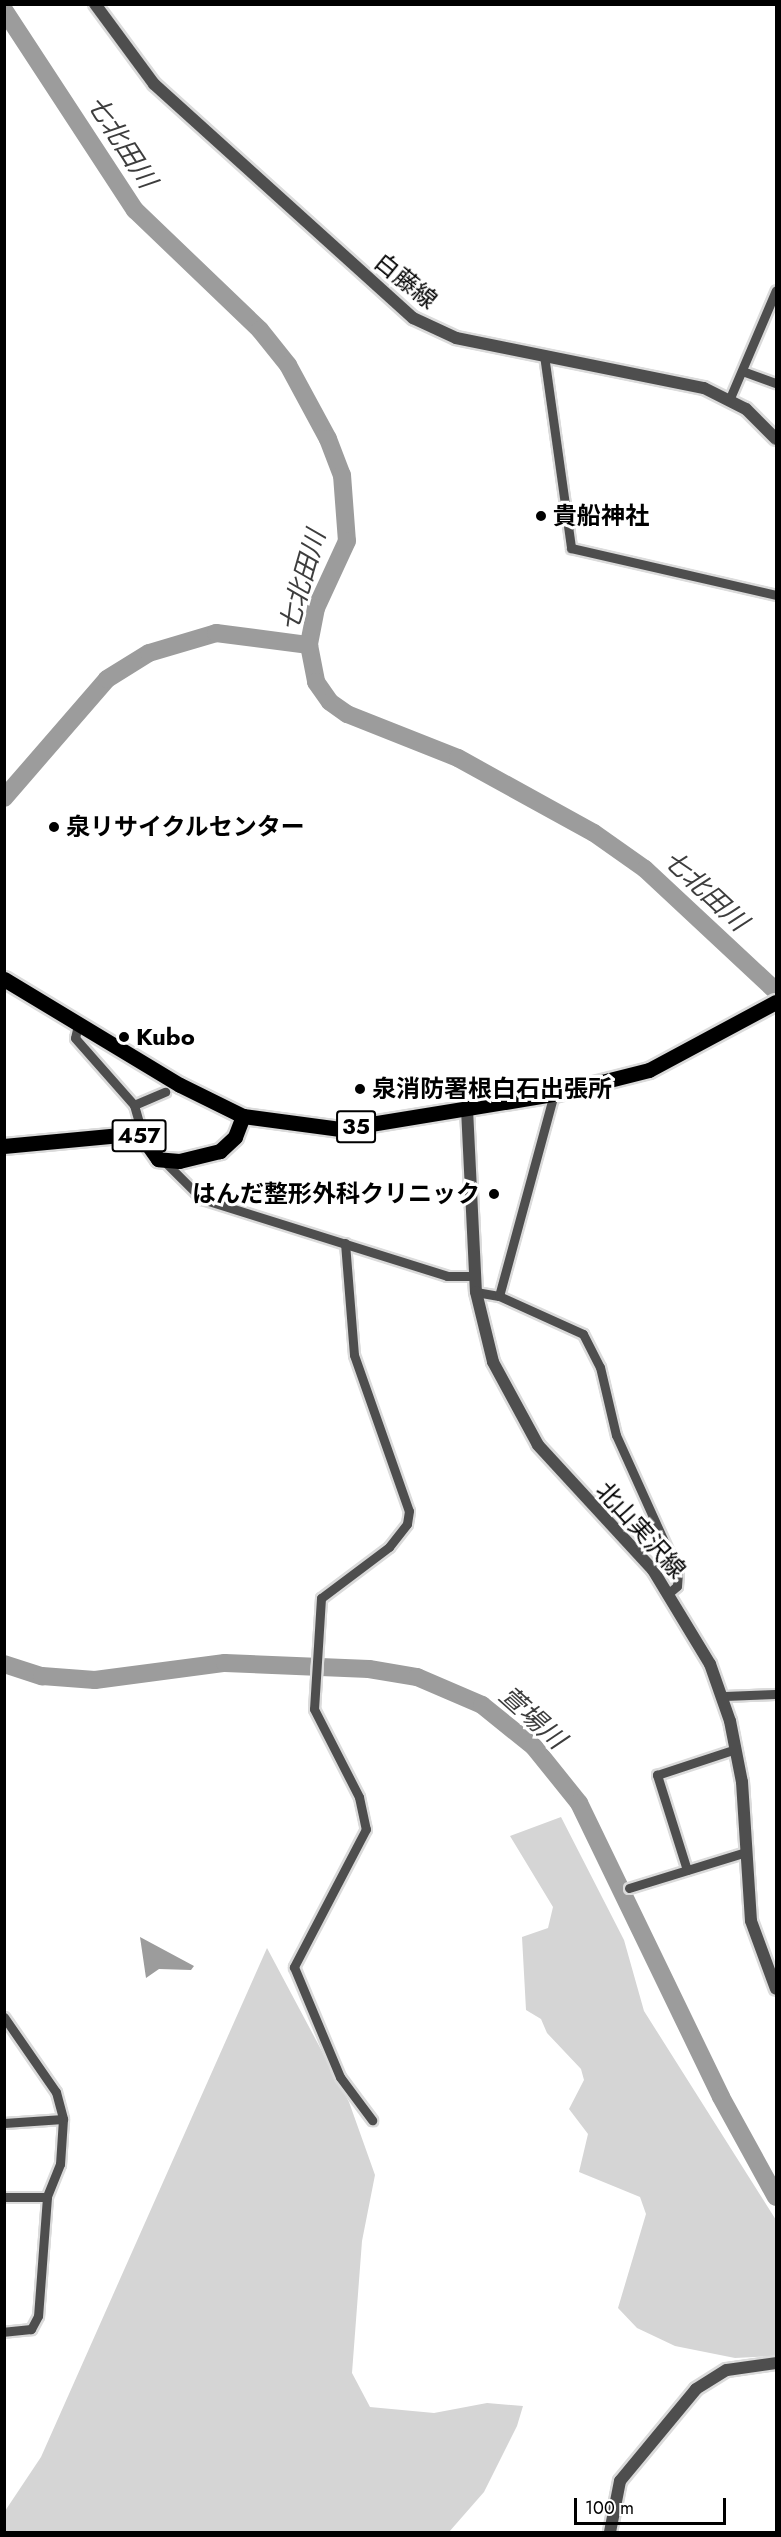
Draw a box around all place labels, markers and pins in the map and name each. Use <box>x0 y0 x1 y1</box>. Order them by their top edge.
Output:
place label: 貴船神社 <box>553 502 649 530</box>
marker: 貴船神社 <box>534 509 548 523</box>
place label: 泉リサイクルセンター <box>66 813 306 841</box>
marker: 泉リサイクルセンター <box>47 820 61 834</box>
place label: Kubo <box>136 1023 195 1051</box>
marker: Kubo <box>117 1030 131 1044</box>
place label: 泉消防署根白石出張所 <box>372 1075 612 1103</box>
marker: 泉消防署根白石出張所 <box>353 1082 367 1096</box>
place label: はんだ整形外科クリニック <box>192 1180 480 1208</box>
marker: はんだ整形外科クリニック <box>485 1185 503 1203</box>

